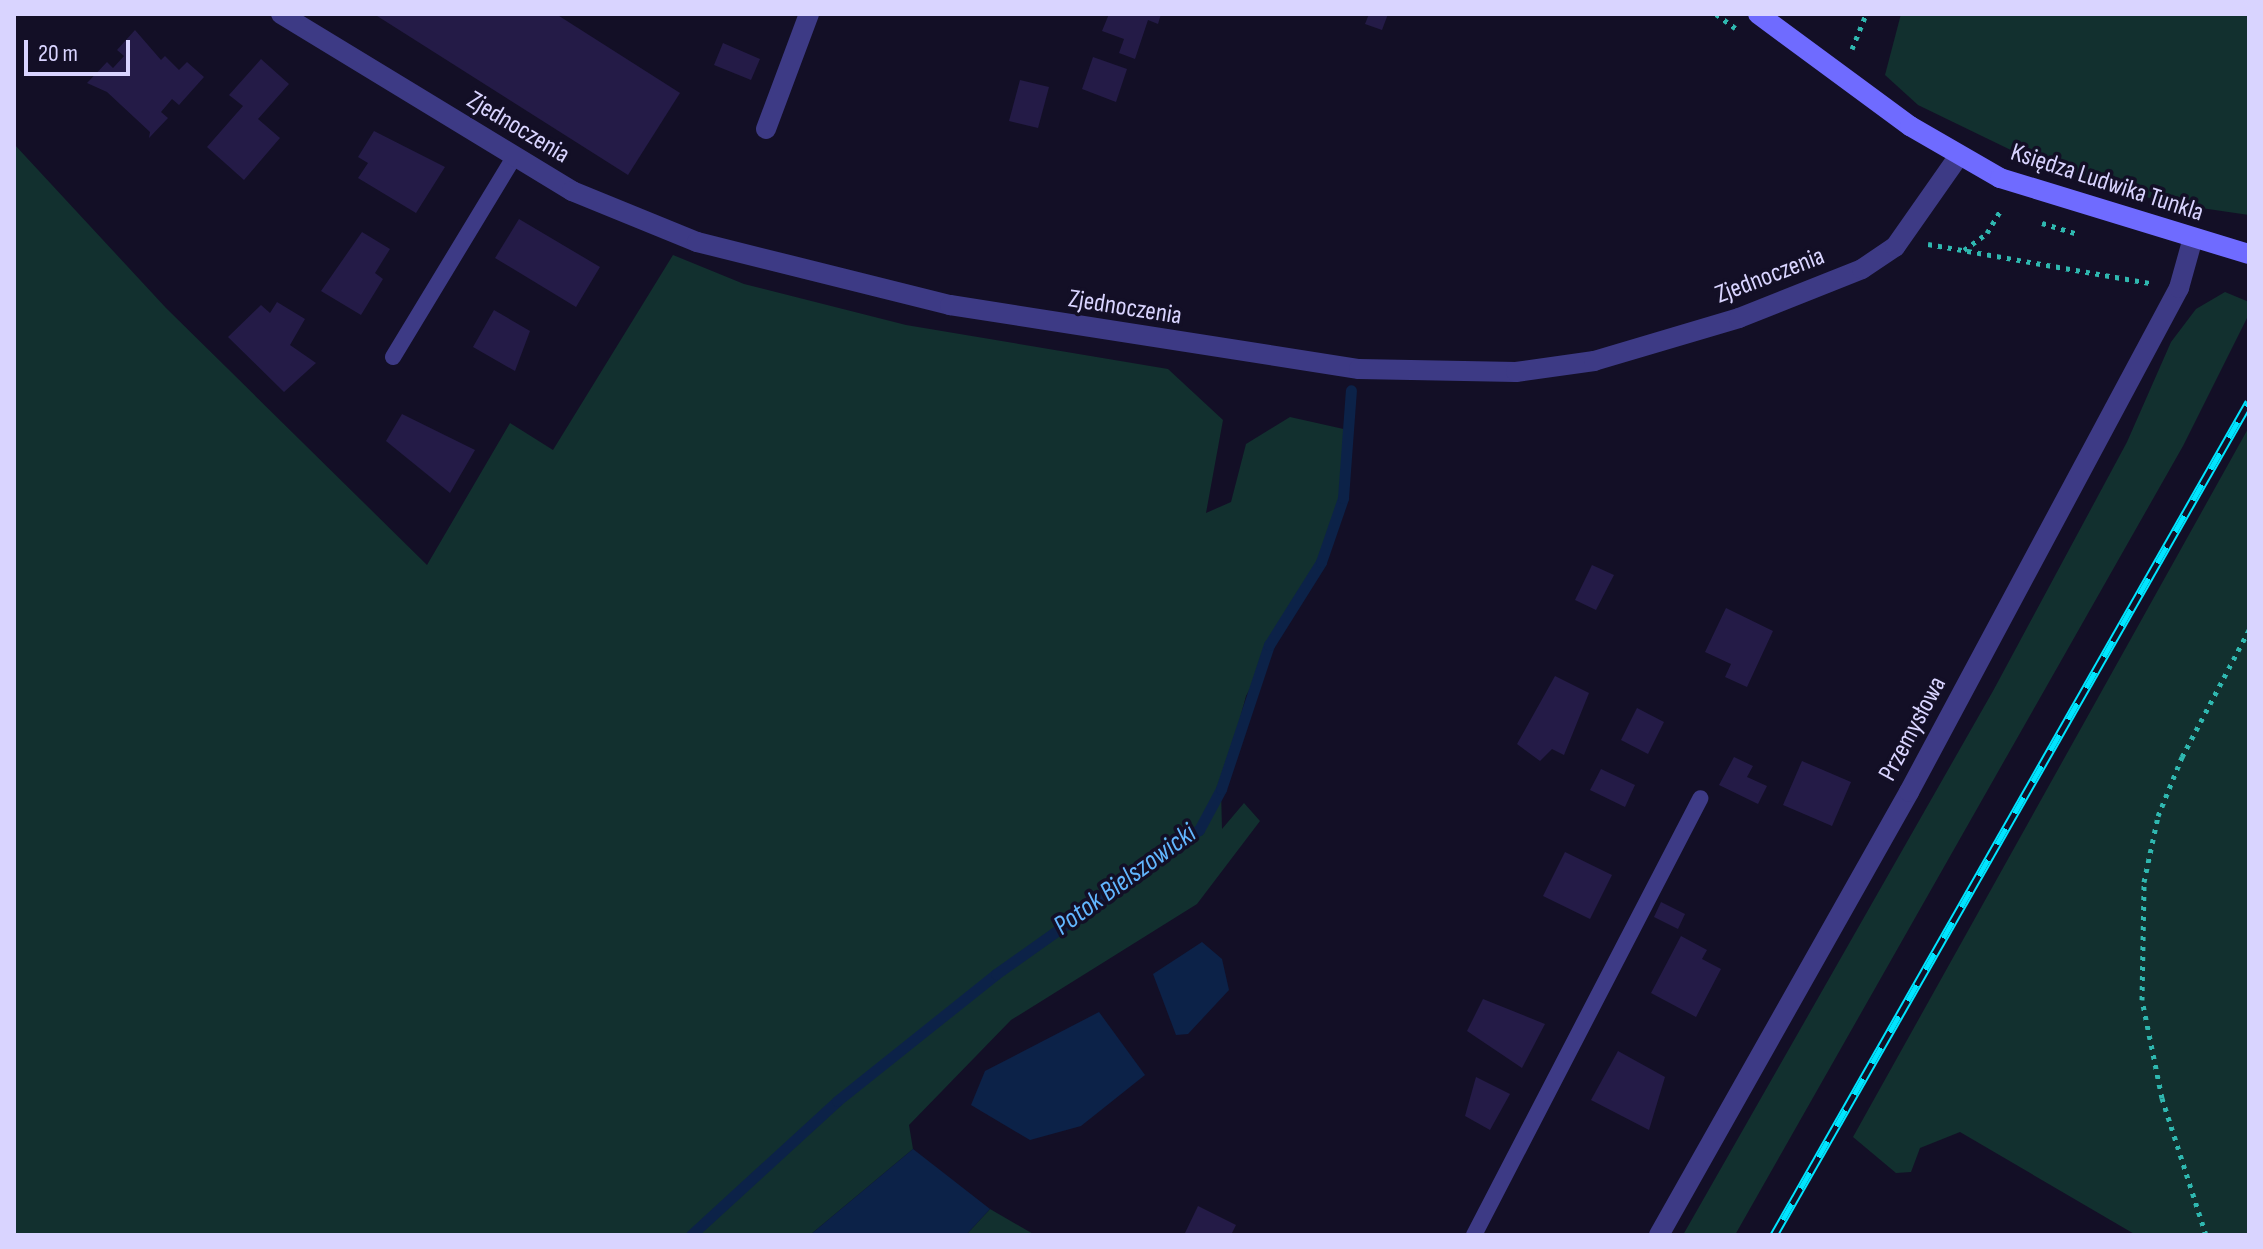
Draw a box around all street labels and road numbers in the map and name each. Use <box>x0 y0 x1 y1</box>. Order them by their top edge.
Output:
street label: Zjednoczenia <box>461 85 575 171</box>
street label: Księdza Ludwika Tunkla <box>2007 137 2207 229</box>
street label: Zjednoczenia <box>1711 241 1829 311</box>
street label: Zjednoczenia <box>1066 284 1184 332</box>
street label: Przemysłowa <box>1873 671 1953 787</box>

